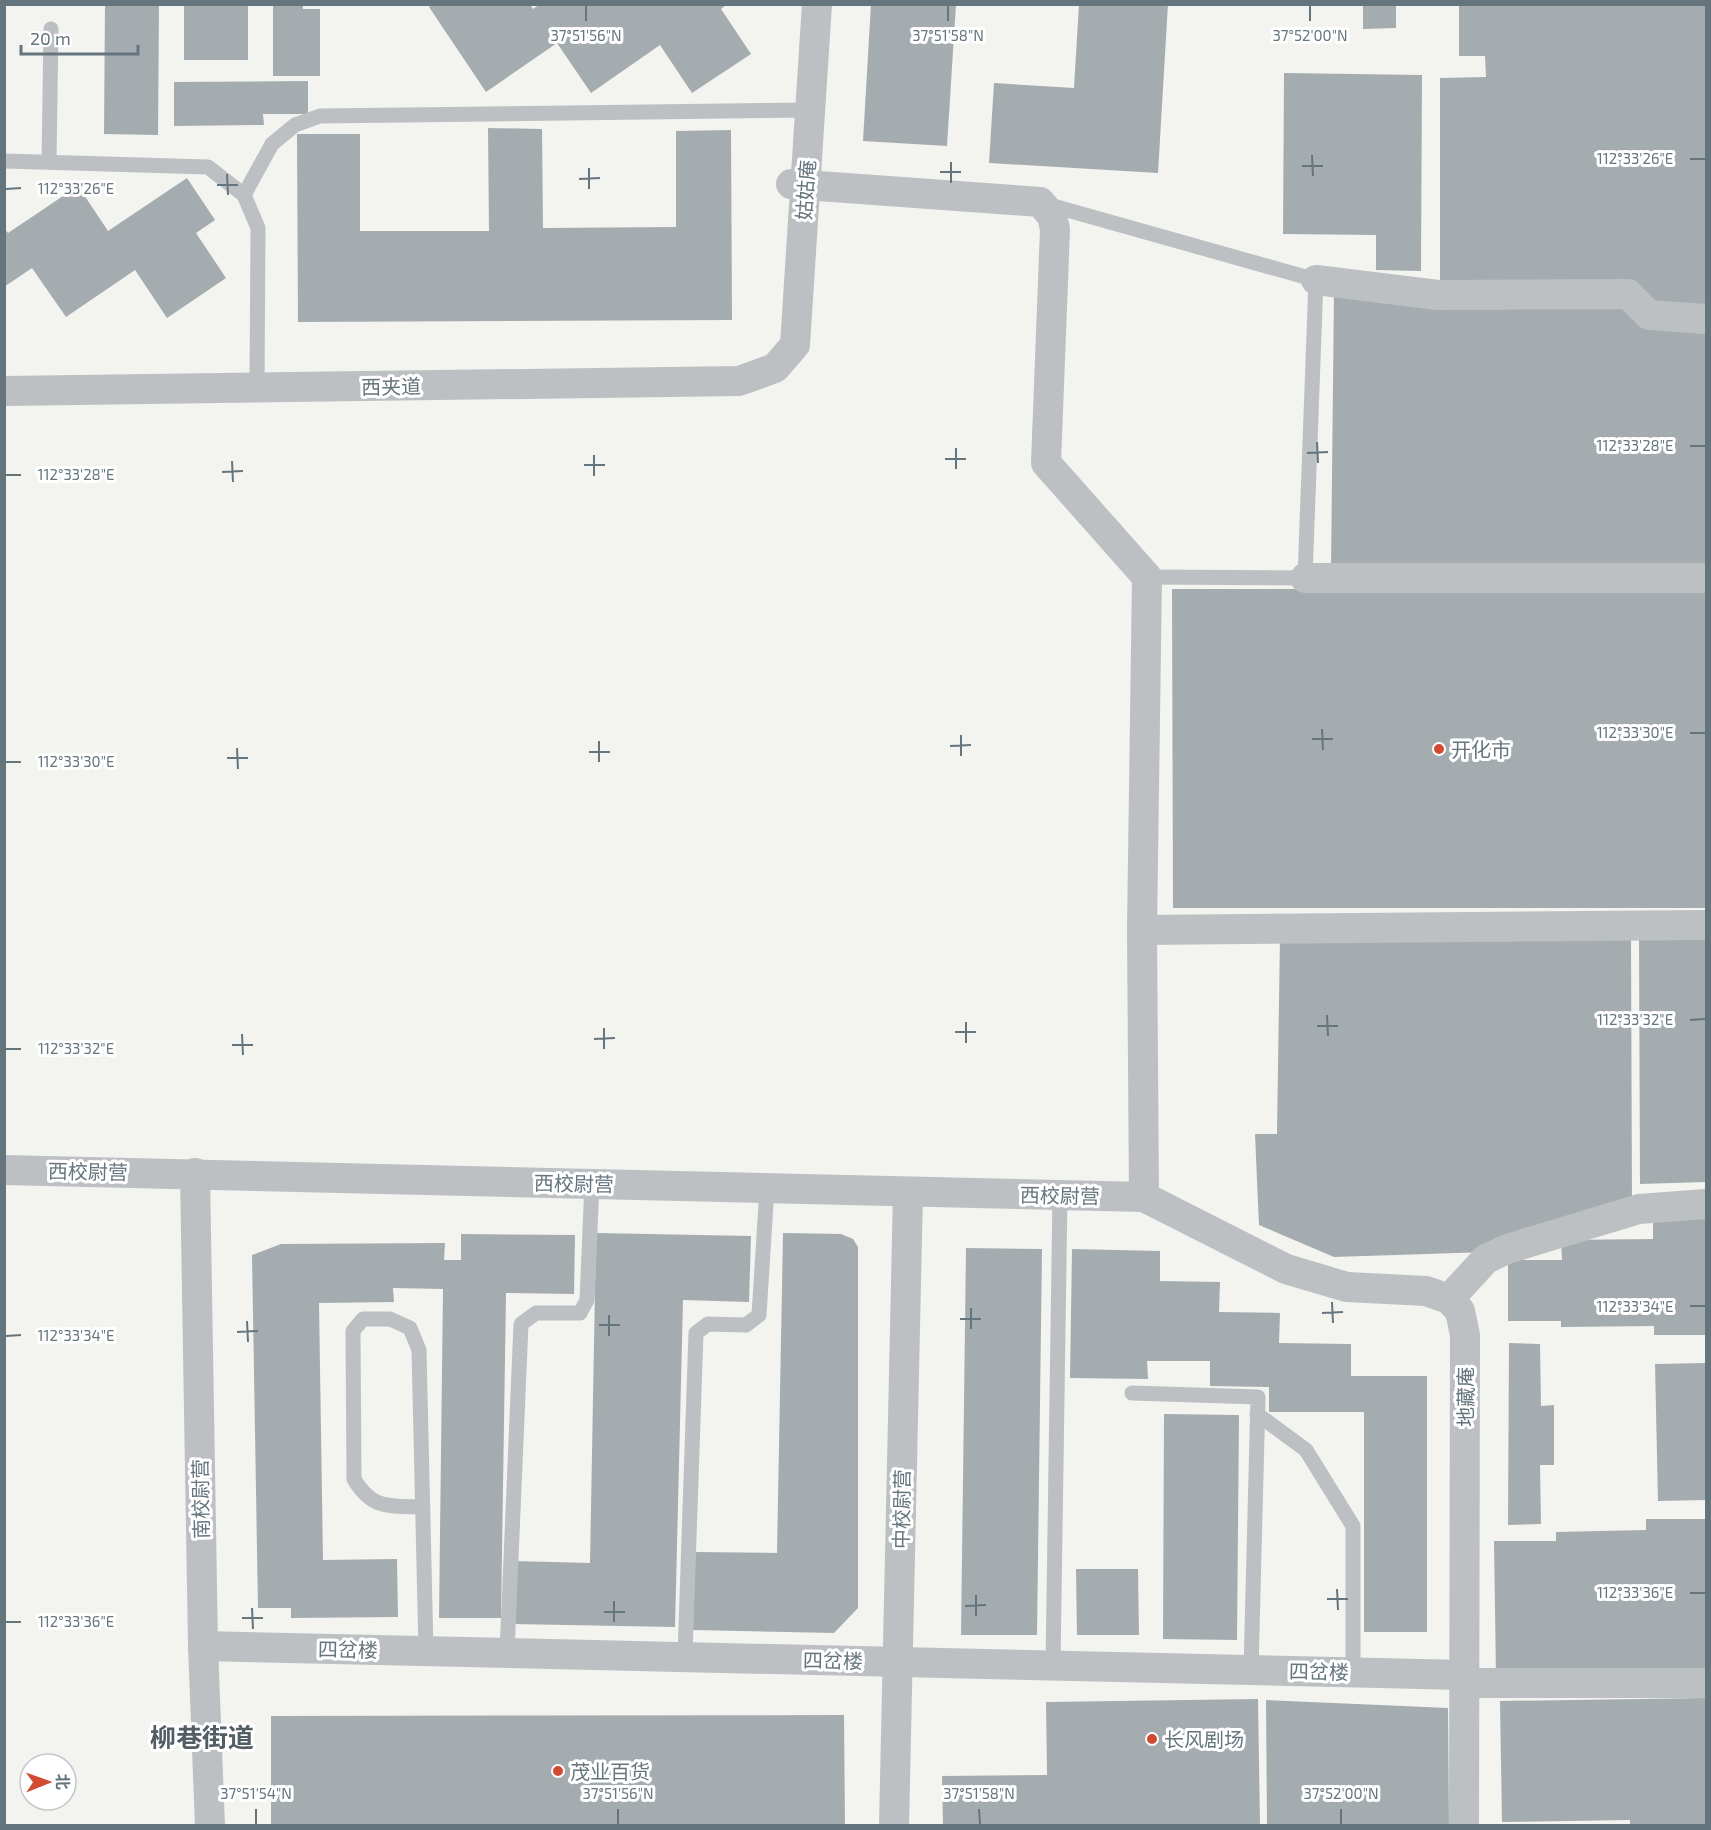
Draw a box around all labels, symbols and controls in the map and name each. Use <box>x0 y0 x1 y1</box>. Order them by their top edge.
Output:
scale bar <box>21 18 138 56</box>
text: 37°51'56"N <box>550 26 622 44</box>
text: 37°51'58"N <box>912 26 984 44</box>
text: 37°52'00"N <box>1272 26 1348 44</box>
text: 20 m <box>30 27 71 49</box>
text: 112°33'26"E <box>1597 149 1673 167</box>
street label: 姑姑庵 <box>791 159 819 221</box>
text: 112°33'26"E <box>38 179 114 197</box>
street label: 西夹道 <box>361 373 421 399</box>
text: 112°33'28"E <box>1597 436 1673 454</box>
text: 112°33'28"E <box>38 465 114 483</box>
text: 112°33'30"E <box>1597 723 1673 741</box>
place label: 开化市 <box>1451 737 1511 761</box>
marker: 开化市 <box>1432 742 1446 756</box>
text: 112°33'30"E <box>38 752 114 770</box>
text: 112°33'32"E <box>1597 1010 1673 1028</box>
text: 112°33'32"E <box>38 1039 114 1057</box>
street label: 西校尉营 <box>48 1158 128 1184</box>
street label: 西校尉营 <box>534 1170 614 1196</box>
street label: 西校尉营 <box>1020 1182 1100 1208</box>
text: 112°33'34"E <box>1597 1297 1673 1315</box>
text: 112°33'34"E <box>38 1326 114 1344</box>
street label: 地藏庵 <box>1453 1367 1477 1427</box>
street label: 南校尉营 <box>187 1459 213 1539</box>
street label: 中校尉营 <box>888 1469 914 1549</box>
text: 112°33'36"E <box>1597 1583 1673 1601</box>
text: 112°33'36"E <box>38 1612 114 1630</box>
street label: 四岔楼 <box>318 1636 378 1662</box>
street label: 四岔楼 <box>803 1647 863 1673</box>
street label: 四岔楼 <box>1289 1658 1349 1684</box>
district label: 柳巷街道 <box>150 1721 254 1752</box>
place label: 长风剧场 <box>1164 1727 1244 1751</box>
marker: 长风剧场 <box>1145 1732 1159 1746</box>
north arrow <box>18 1752 78 1812</box>
place label: 茂业百货 <box>570 1759 650 1783</box>
marker: 茂业百货 <box>551 1764 565 1778</box>
text: 北 <box>54 1774 73 1790</box>
text: 37°51'54"N <box>220 1784 292 1802</box>
text: 37°51'56"N <box>582 1784 654 1802</box>
text: 37°51'58"N <box>943 1784 1015 1802</box>
text: 37°52'00"N <box>1303 1784 1379 1802</box>

